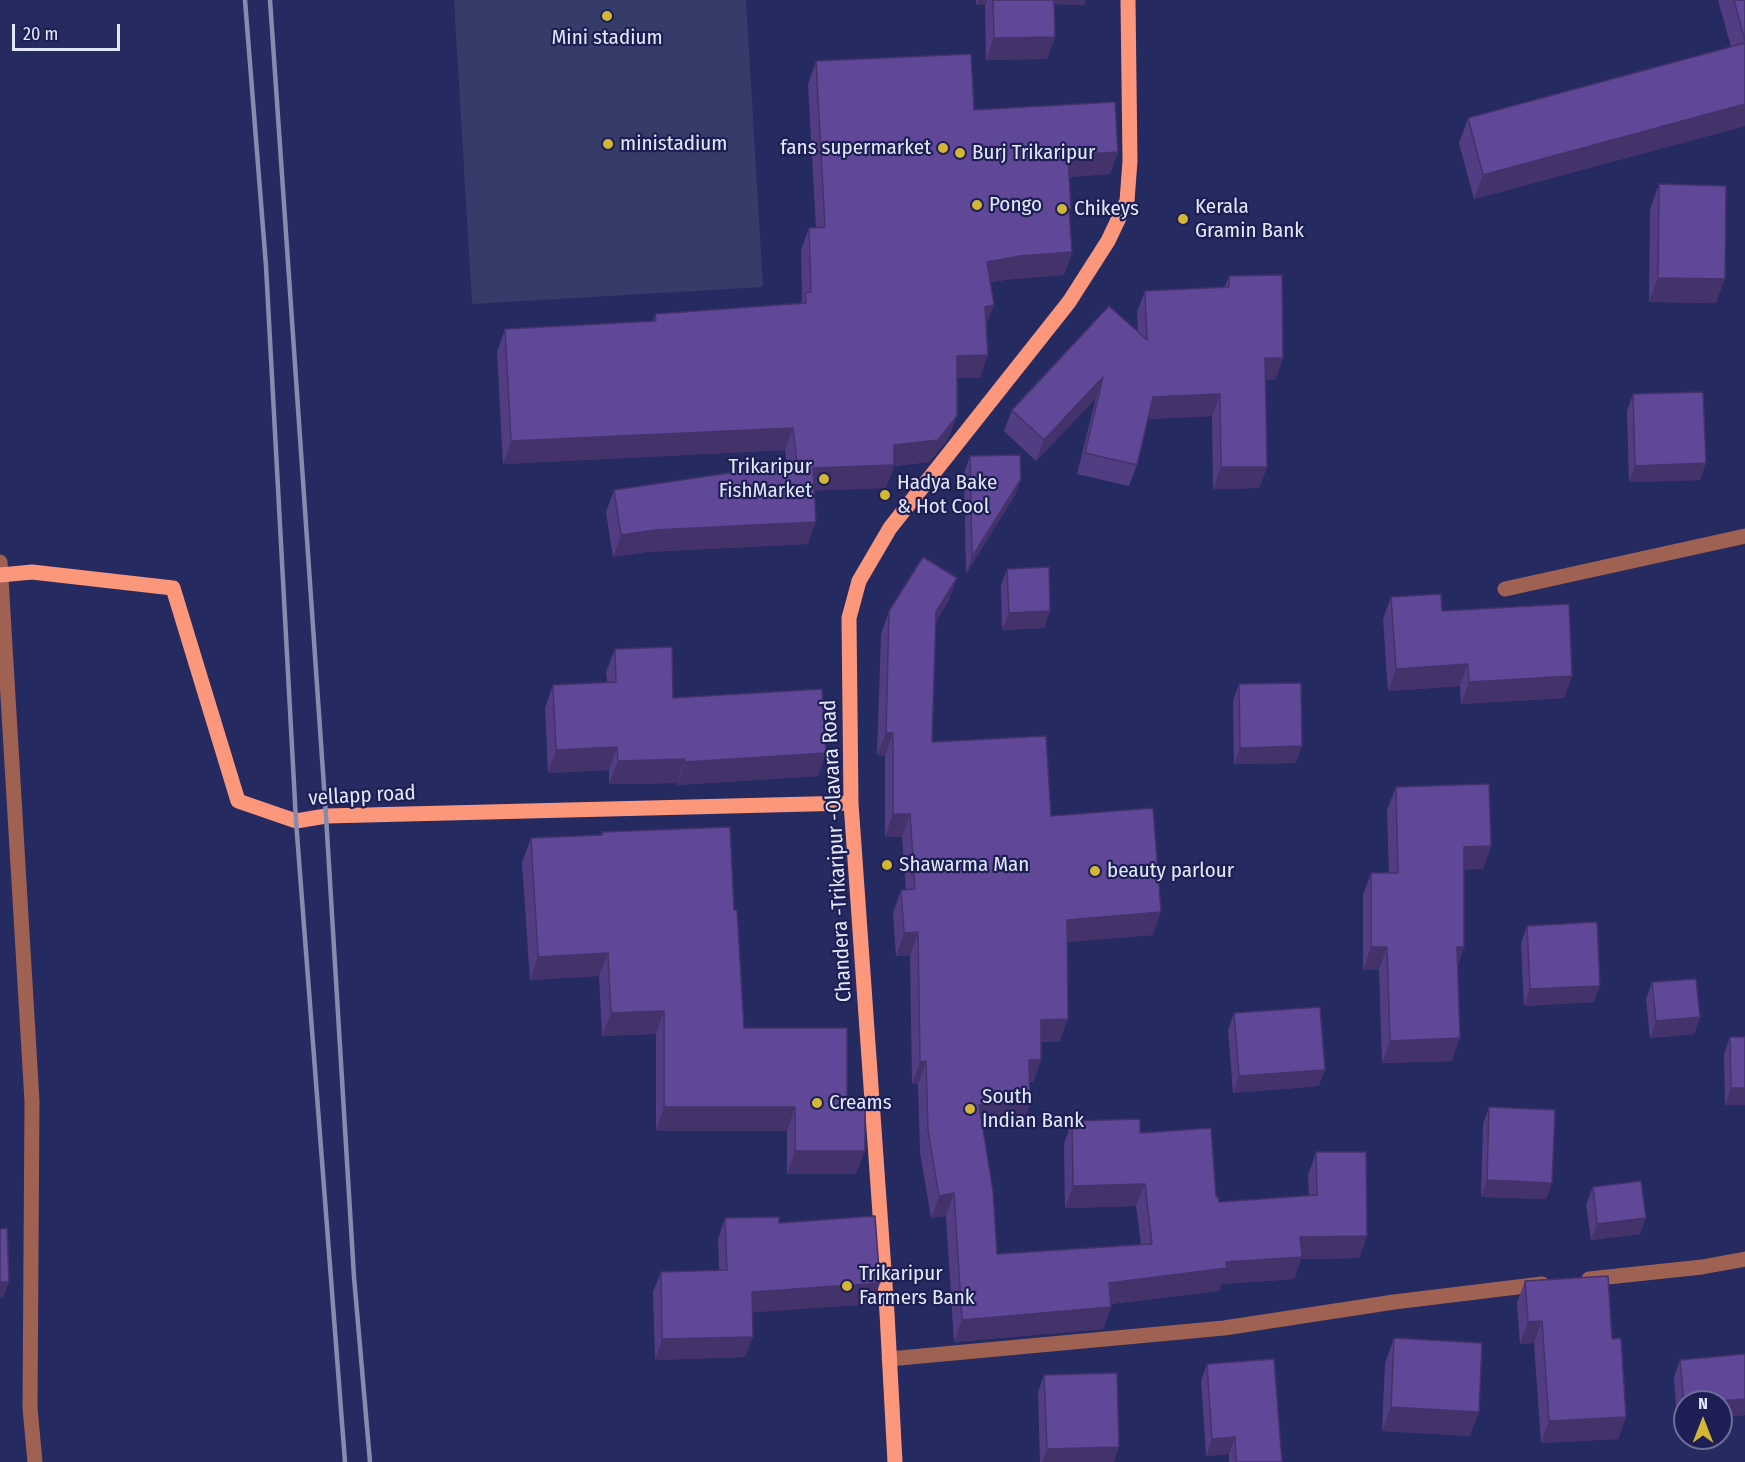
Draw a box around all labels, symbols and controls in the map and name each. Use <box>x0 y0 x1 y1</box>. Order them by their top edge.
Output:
marker: Mini stadium <box>600 9 614 23</box>
scale bar <box>15 12 123 50</box>
text: 20 m <box>23 23 58 45</box>
place label: Mini stadium <box>551 25 663 51</box>
place label: ministadium <box>620 131 727 157</box>
place label: fans supermarket <box>780 135 931 161</box>
marker: ministadium <box>601 137 615 151</box>
place label: Burj Trikaripur <box>972 140 1095 166</box>
marker: fans supermarket <box>936 141 950 155</box>
marker: Burj Trikaripur <box>953 146 967 160</box>
place label: Pongo <box>989 192 1042 218</box>
place label: Kerala Gramin Bank <box>1195 194 1304 244</box>
place label: Chikeys <box>1074 196 1139 222</box>
marker: Pongo <box>970 198 984 212</box>
marker: Chikeys <box>1055 202 1069 216</box>
marker: Kerala Gramin Bank <box>1176 212 1190 226</box>
place label: Trikaripur FishMarket <box>719 454 812 504</box>
place label: Hadya Bake & Hot Cool <box>897 470 997 520</box>
marker: Trikaripur FishMarket <box>817 472 831 486</box>
marker: Hadya Bake & Hot Cool <box>878 488 892 502</box>
street label: Chandera -Trikaripur -Olavara Road <box>816 699 858 1003</box>
street label: vellapp road <box>308 781 416 811</box>
place label: Shawarma Man <box>899 852 1029 878</box>
marker: Shawarma Man <box>880 858 894 872</box>
place label: beauty parlour <box>1107 858 1234 884</box>
marker: beauty parlour <box>1088 864 1102 878</box>
place label: South Indian Bank <box>982 1084 1084 1134</box>
place label: Creams <box>829 1090 892 1116</box>
marker: Creams <box>810 1096 824 1110</box>
marker: South Indian Bank <box>963 1102 977 1116</box>
place label: Trikaripur Farmers Bank <box>859 1261 975 1311</box>
marker: Trikaripur Farmers Bank <box>840 1279 854 1293</box>
north arrow <box>1673 1390 1733 1450</box>
text: N <box>1698 1394 1708 1413</box>

